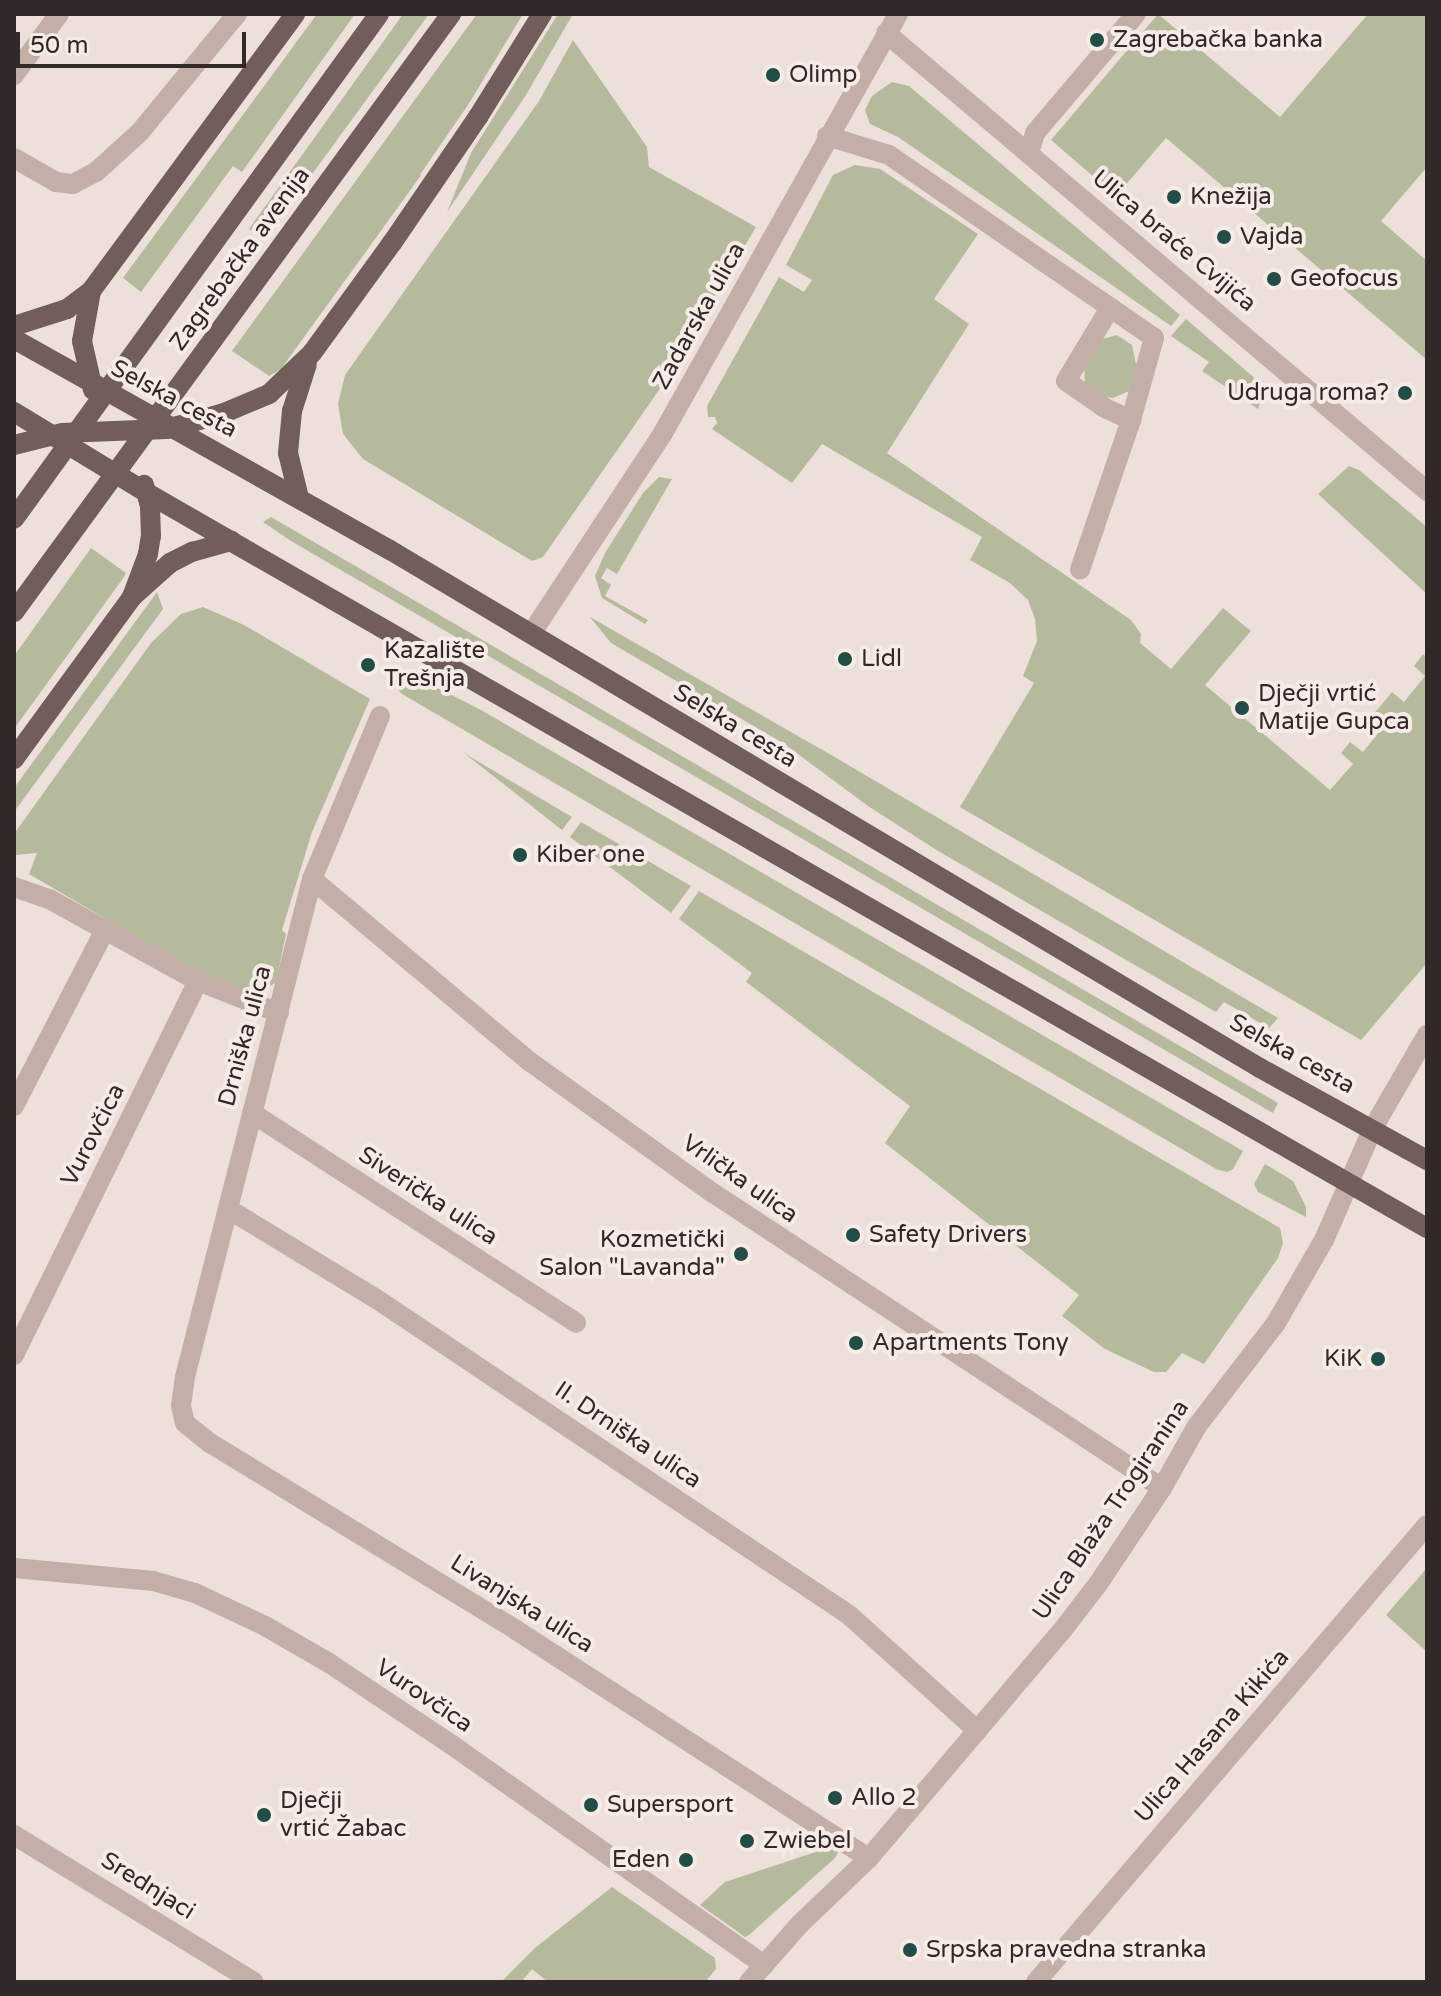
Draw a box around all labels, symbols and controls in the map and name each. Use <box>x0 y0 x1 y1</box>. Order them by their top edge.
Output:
scale bar <box>20 16 250 66</box>
place label: Zagrebačka banka <box>1113 26 1323 54</box>
text: 50 m <box>30 31 88 60</box>
marker: Zagrebačka banka <box>1088 31 1106 49</box>
place label: Olimp <box>789 61 857 89</box>
marker: Olimp <box>764 66 782 84</box>
street label: Zagrebačka avenija <box>164 162 316 356</box>
street label: Ulica braće Cvijića <box>1086 164 1262 318</box>
place label: Knežija <box>1190 183 1272 211</box>
marker: Knežija <box>1165 188 1183 206</box>
place label: Vajda <box>1240 223 1304 251</box>
marker: Vajda <box>1215 228 1233 246</box>
street label: Zadarska ulica <box>647 237 751 395</box>
place label: Geofocus <box>1290 265 1398 293</box>
marker: Geofocus <box>1265 270 1283 288</box>
street label: Selska cesta <box>106 354 242 444</box>
place label: Udruga roma? <box>1227 379 1389 407</box>
marker: Udruga roma? <box>1396 384 1414 402</box>
place label: Kazalište Trešnja <box>384 637 485 693</box>
place label: Lidl <box>861 645 902 673</box>
marker: Lidl <box>836 650 854 668</box>
marker: Kazalište Trešnja <box>359 656 377 674</box>
street label: Selska cesta <box>668 678 802 774</box>
place label: Dječji vrtić Matije Gupca <box>1258 680 1410 736</box>
marker: Dječji vrtić Matije Gupca <box>1233 699 1251 717</box>
place label: Kiber one <box>536 841 645 869</box>
marker: Kiber one <box>511 846 529 864</box>
street label: Drniška ulica <box>212 962 278 1110</box>
street label: Selska cesta <box>1224 1008 1360 1100</box>
street label: Vurovčica <box>55 1079 131 1191</box>
street label: Vrlička ulica <box>676 1129 804 1229</box>
street label: Siverička ulica <box>353 1140 503 1252</box>
place label: Safety Drivers <box>869 1221 1027 1249</box>
place label: Kozmetički Salon "Lavanda" <box>539 1226 725 1282</box>
marker: Safety Drivers <box>844 1226 862 1244</box>
marker: Kozmetički Salon "Lavanda" <box>732 1245 750 1263</box>
place label: Apartments Tony <box>872 1329 1069 1357</box>
marker: Apartments Tony <box>847 1334 865 1352</box>
place label: KiK <box>1324 1345 1362 1373</box>
marker: KiK <box>1369 1350 1387 1368</box>
street label: II. Drniška ulica <box>549 1375 707 1495</box>
street label: Ulica Blaža Trogiranina <box>1027 1395 1195 1625</box>
street label: Livanjska ulica <box>445 1548 599 1660</box>
street label: Ulica Hasana Kikića <box>1129 1643 1295 1829</box>
street label: Vurovčica <box>370 1653 478 1739</box>
place label: Allo 2 <box>851 1784 917 1812</box>
place label: Dječji vrtić Žabac <box>280 1787 406 1843</box>
marker: Allo 2 <box>826 1789 844 1807</box>
place label: Supersport <box>607 1791 734 1819</box>
marker: Supersport <box>582 1796 600 1814</box>
marker: Dječji vrtić Žabac <box>255 1806 273 1824</box>
place label: Zwiebel <box>763 1827 852 1855</box>
marker: Zwiebel <box>738 1832 756 1850</box>
street label: Srednjaci <box>96 1846 200 1926</box>
place label: Eden <box>612 1846 670 1874</box>
marker: Eden <box>677 1851 695 1869</box>
place label: Srpska pravedna stranka <box>926 1936 1206 1964</box>
marker: Srpska pravedna stranka <box>901 1941 919 1959</box>

